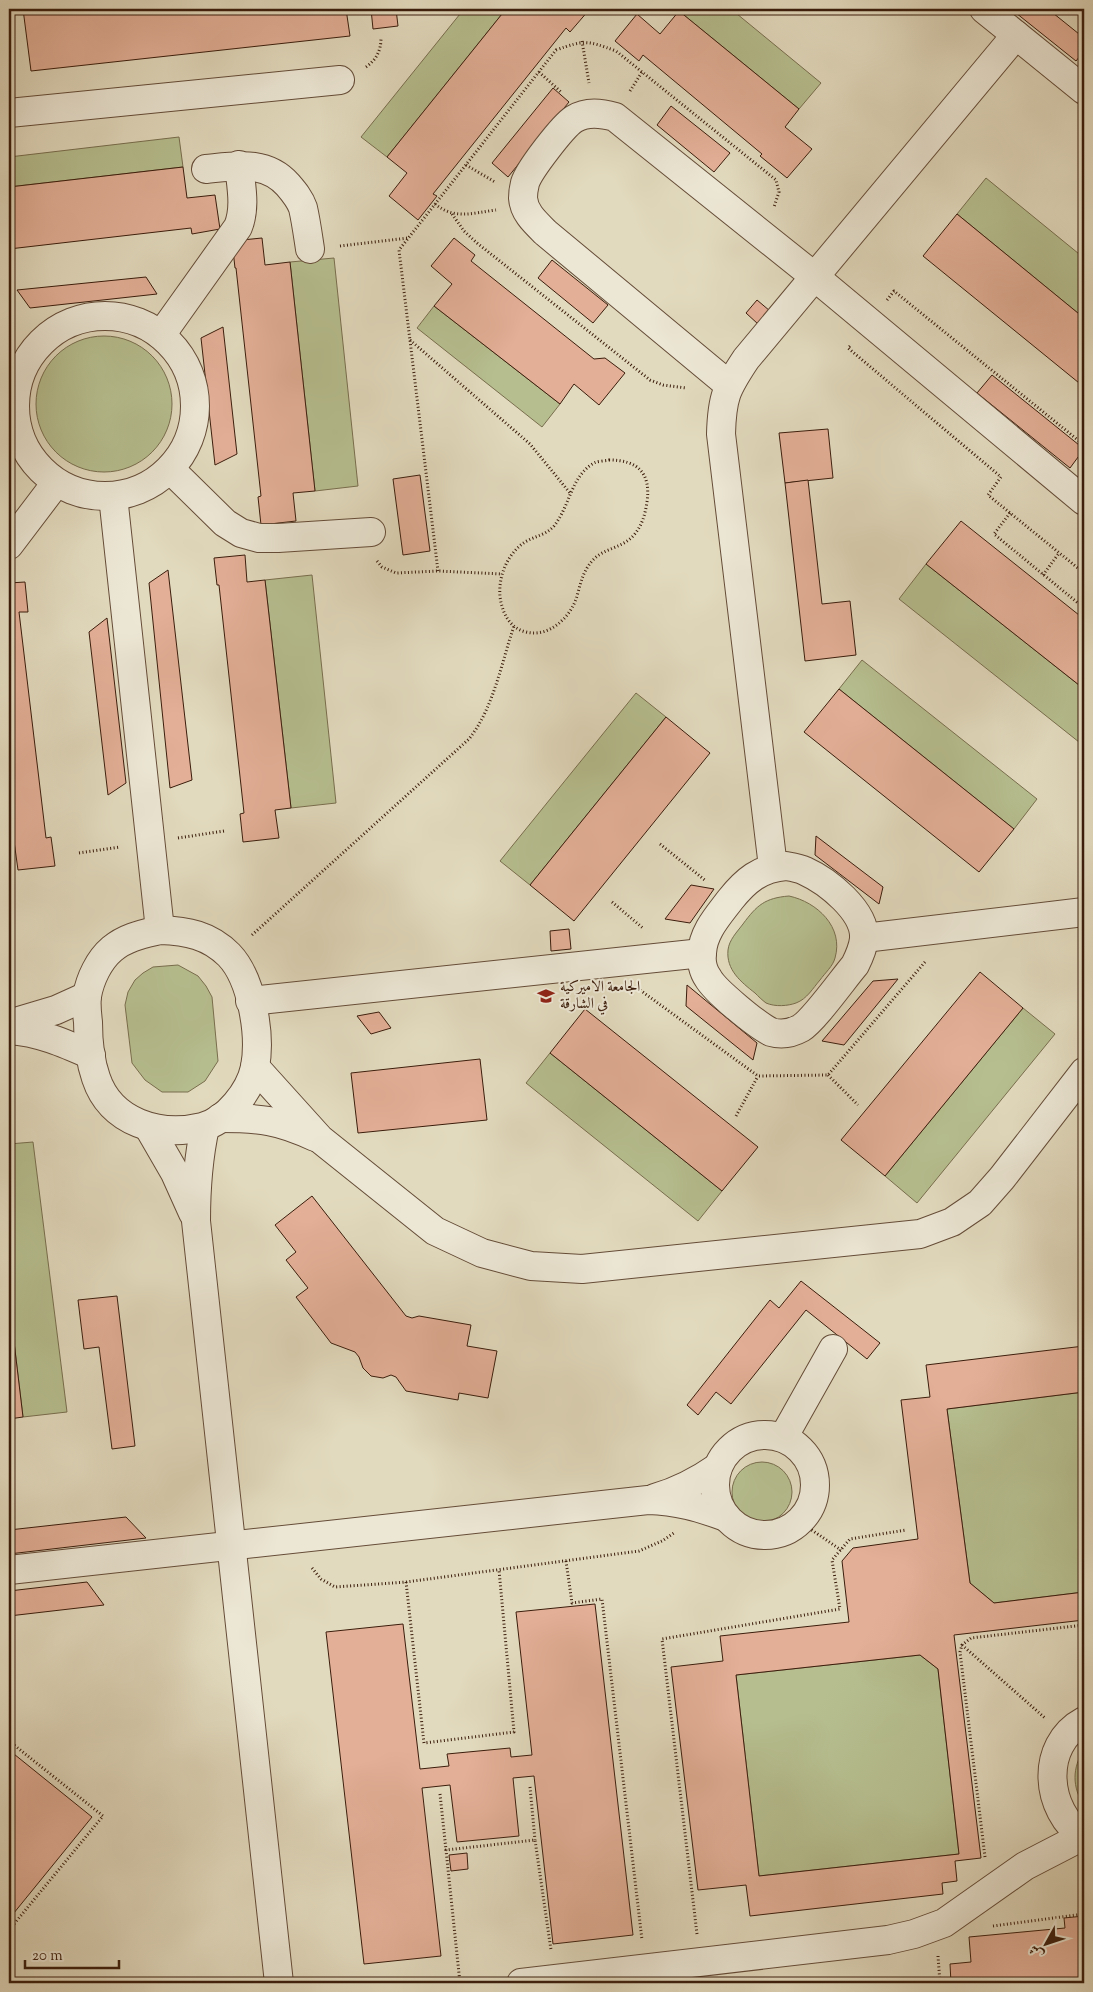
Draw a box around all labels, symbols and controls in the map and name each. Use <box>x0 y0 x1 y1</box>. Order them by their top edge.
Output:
place label: الجامعة الاميركية في الشارقة <box>560 977 640 1015</box>
school or university icon: الجامعة الاميركية في الشارقة <box>536 986 556 1006</box>
north arrow <box>1020 1920 1070 1970</box>
scale bar <box>25 1937 119 1969</box>
text: ش <box>1025 1939 1050 1963</box>
text: 20 m <box>32 1946 63 1967</box>

